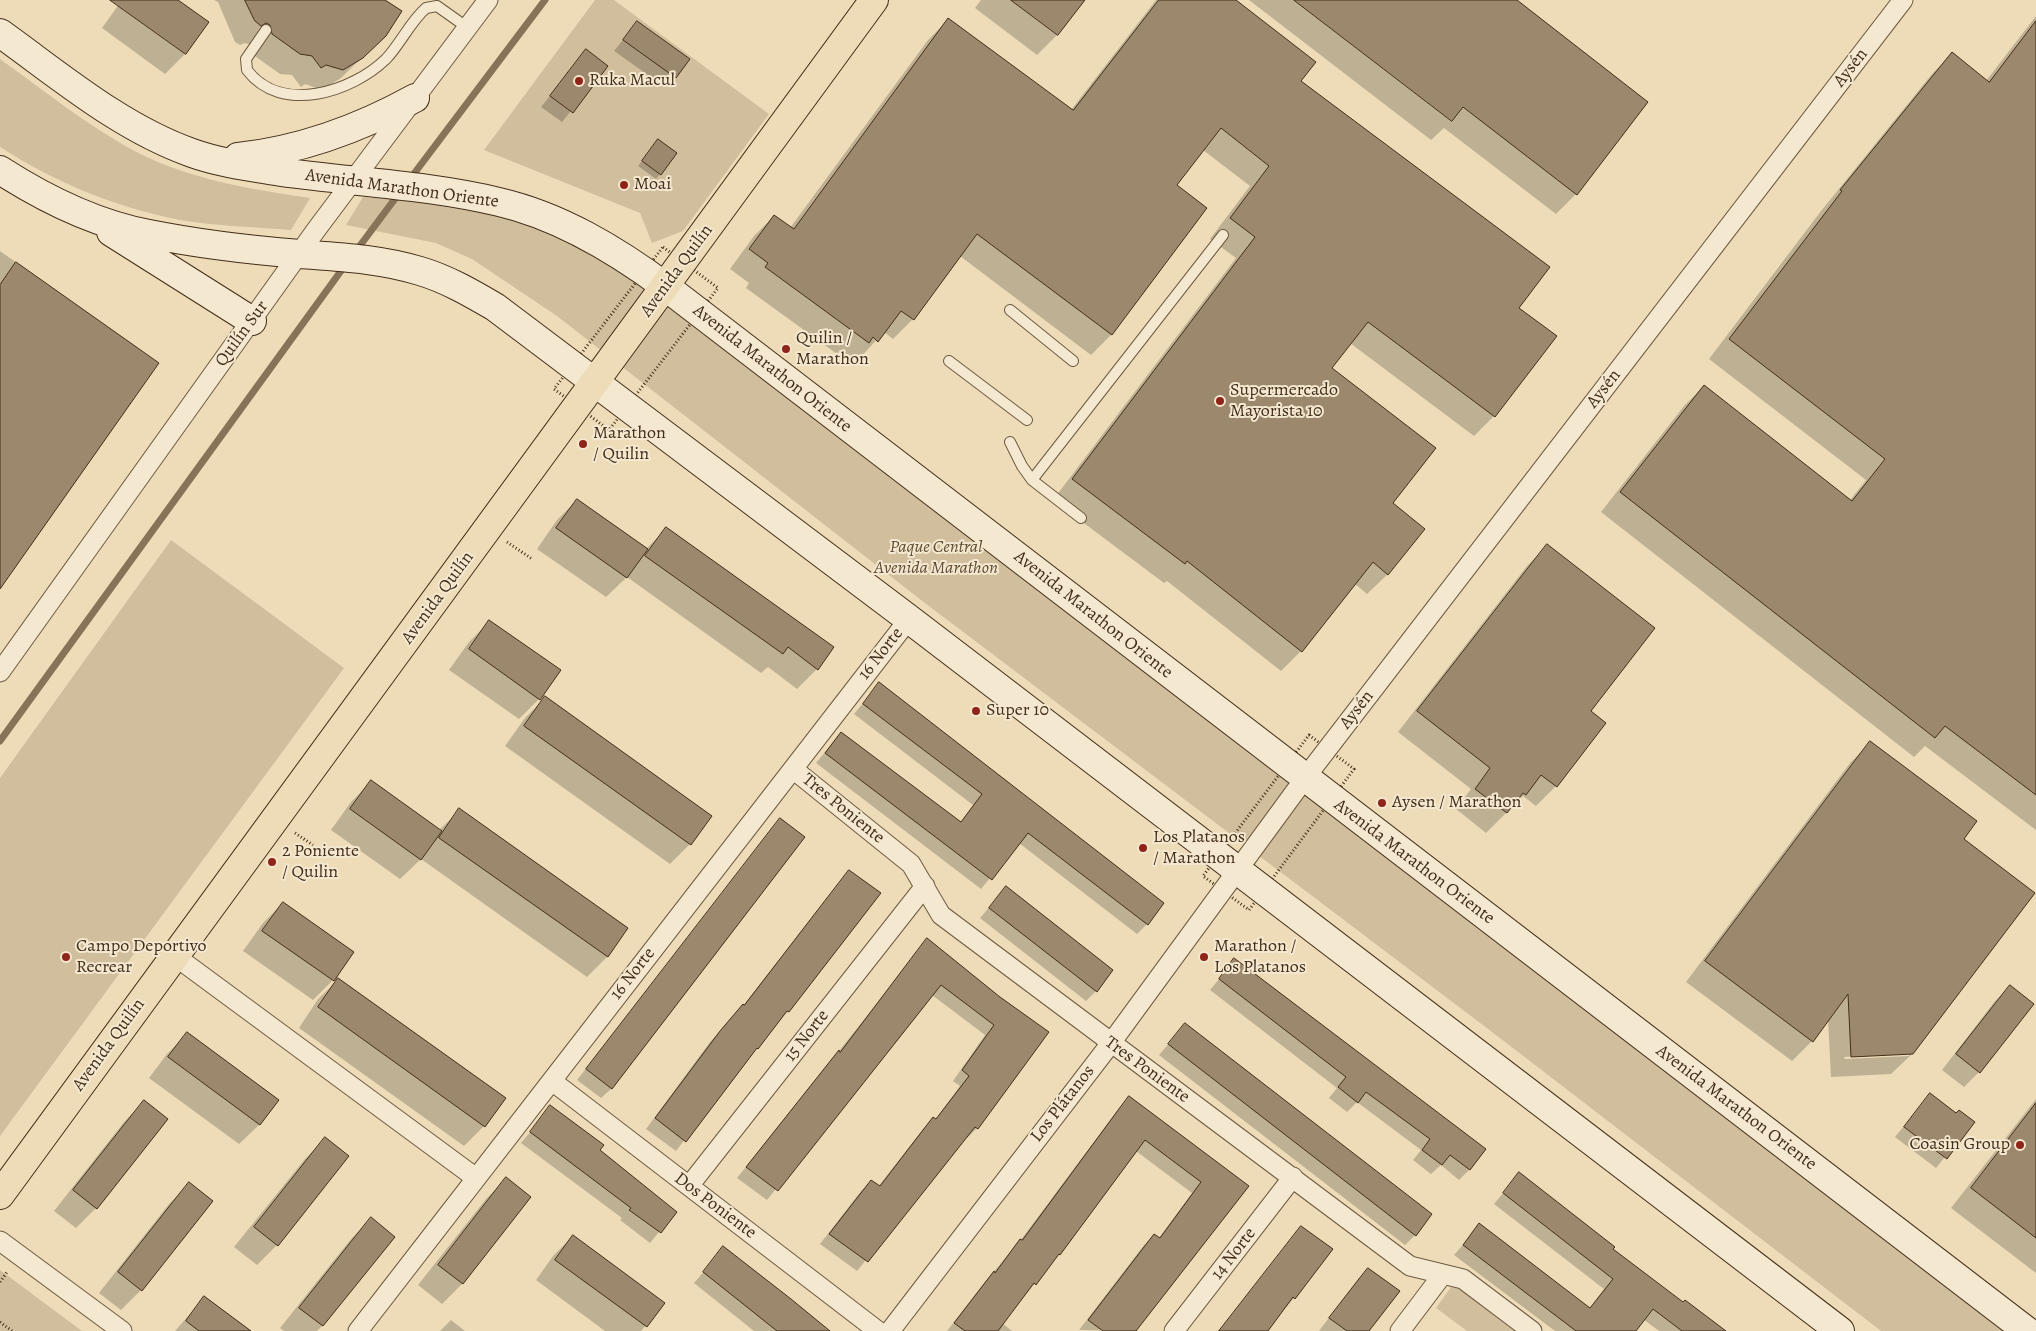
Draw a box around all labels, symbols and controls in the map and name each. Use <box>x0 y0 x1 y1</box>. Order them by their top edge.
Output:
street label: Aysén <box>1829 44 1873 92</box>
place label: Ruka Macul <box>589 70 675 92</box>
marker: Ruka Macul <box>573 75 585 87</box>
street label: Avenida Marathon Oriente <box>304 165 500 213</box>
place label: Moai <box>634 174 671 196</box>
marker: Moai <box>618 179 630 191</box>
street label: Avenida Quilín <box>636 220 718 322</box>
street label: Quilín Sur <box>211 297 273 371</box>
street label: Avenida Marathon Oriente <box>688 300 856 438</box>
place label: Quilin / Marathon <box>796 328 869 370</box>
marker: Quilin / Marathon <box>780 343 792 355</box>
street label: Aysén <box>1582 365 1626 413</box>
place label: Supermercado Mayorista 10 <box>1230 380 1338 422</box>
marker: Supermercado Mayorista 10 <box>1214 395 1226 407</box>
place label: Marathon / Quilin <box>593 423 666 466</box>
marker: Marathon / Quilin <box>577 438 589 450</box>
park label: Paque Central Avenida Marathon <box>874 537 998 580</box>
street label: Avenida Marathon Oriente <box>1009 546 1177 684</box>
street label: Avenida Quilín <box>397 547 479 649</box>
street label: 16 Norte <box>854 624 908 684</box>
street label: Aysén <box>1335 686 1379 734</box>
place label: Super 10 <box>986 700 1049 722</box>
marker: Super 10 <box>970 705 982 717</box>
street label: Tres Poniente <box>797 769 889 849</box>
place label: Aysen / Marathon <box>1392 792 1521 814</box>
street label: Avenida Marathon Oriente <box>1329 795 1499 929</box>
marker: Aysen / Marathon <box>1376 797 1388 809</box>
place label: Los Platanos / Marathon <box>1153 827 1245 870</box>
place label: 2 Poniente / Quilin <box>282 841 359 884</box>
marker: Los Platanos / Marathon <box>1137 842 1149 854</box>
marker: 2 Poniente / Quilin <box>266 856 278 868</box>
place label: Campo Deportivo Recrear <box>76 936 206 979</box>
place label: Marathon / Los Platanos <box>1214 936 1306 979</box>
street label: 16 Norte <box>606 944 660 1004</box>
marker: Campo Deportivo Recrear <box>60 951 72 963</box>
marker: Marathon / Los Platanos <box>1198 951 1210 963</box>
street label: Avenida Quilín <box>68 994 150 1096</box>
street label: 15 Norte <box>780 1006 834 1066</box>
street label: Tres Poniente <box>1100 1032 1194 1108</box>
street label: Avenida Marathon Oriente <box>1651 1041 1821 1175</box>
street label: Los Plátanos <box>1026 1061 1100 1147</box>
place label: Coasin Group <box>1909 1134 2010 1156</box>
marker: Coasin Group <box>2014 1139 2026 1151</box>
street label: Dos Poniente <box>670 1168 760 1244</box>
street label: 14 Norte <box>1207 1224 1261 1284</box>

